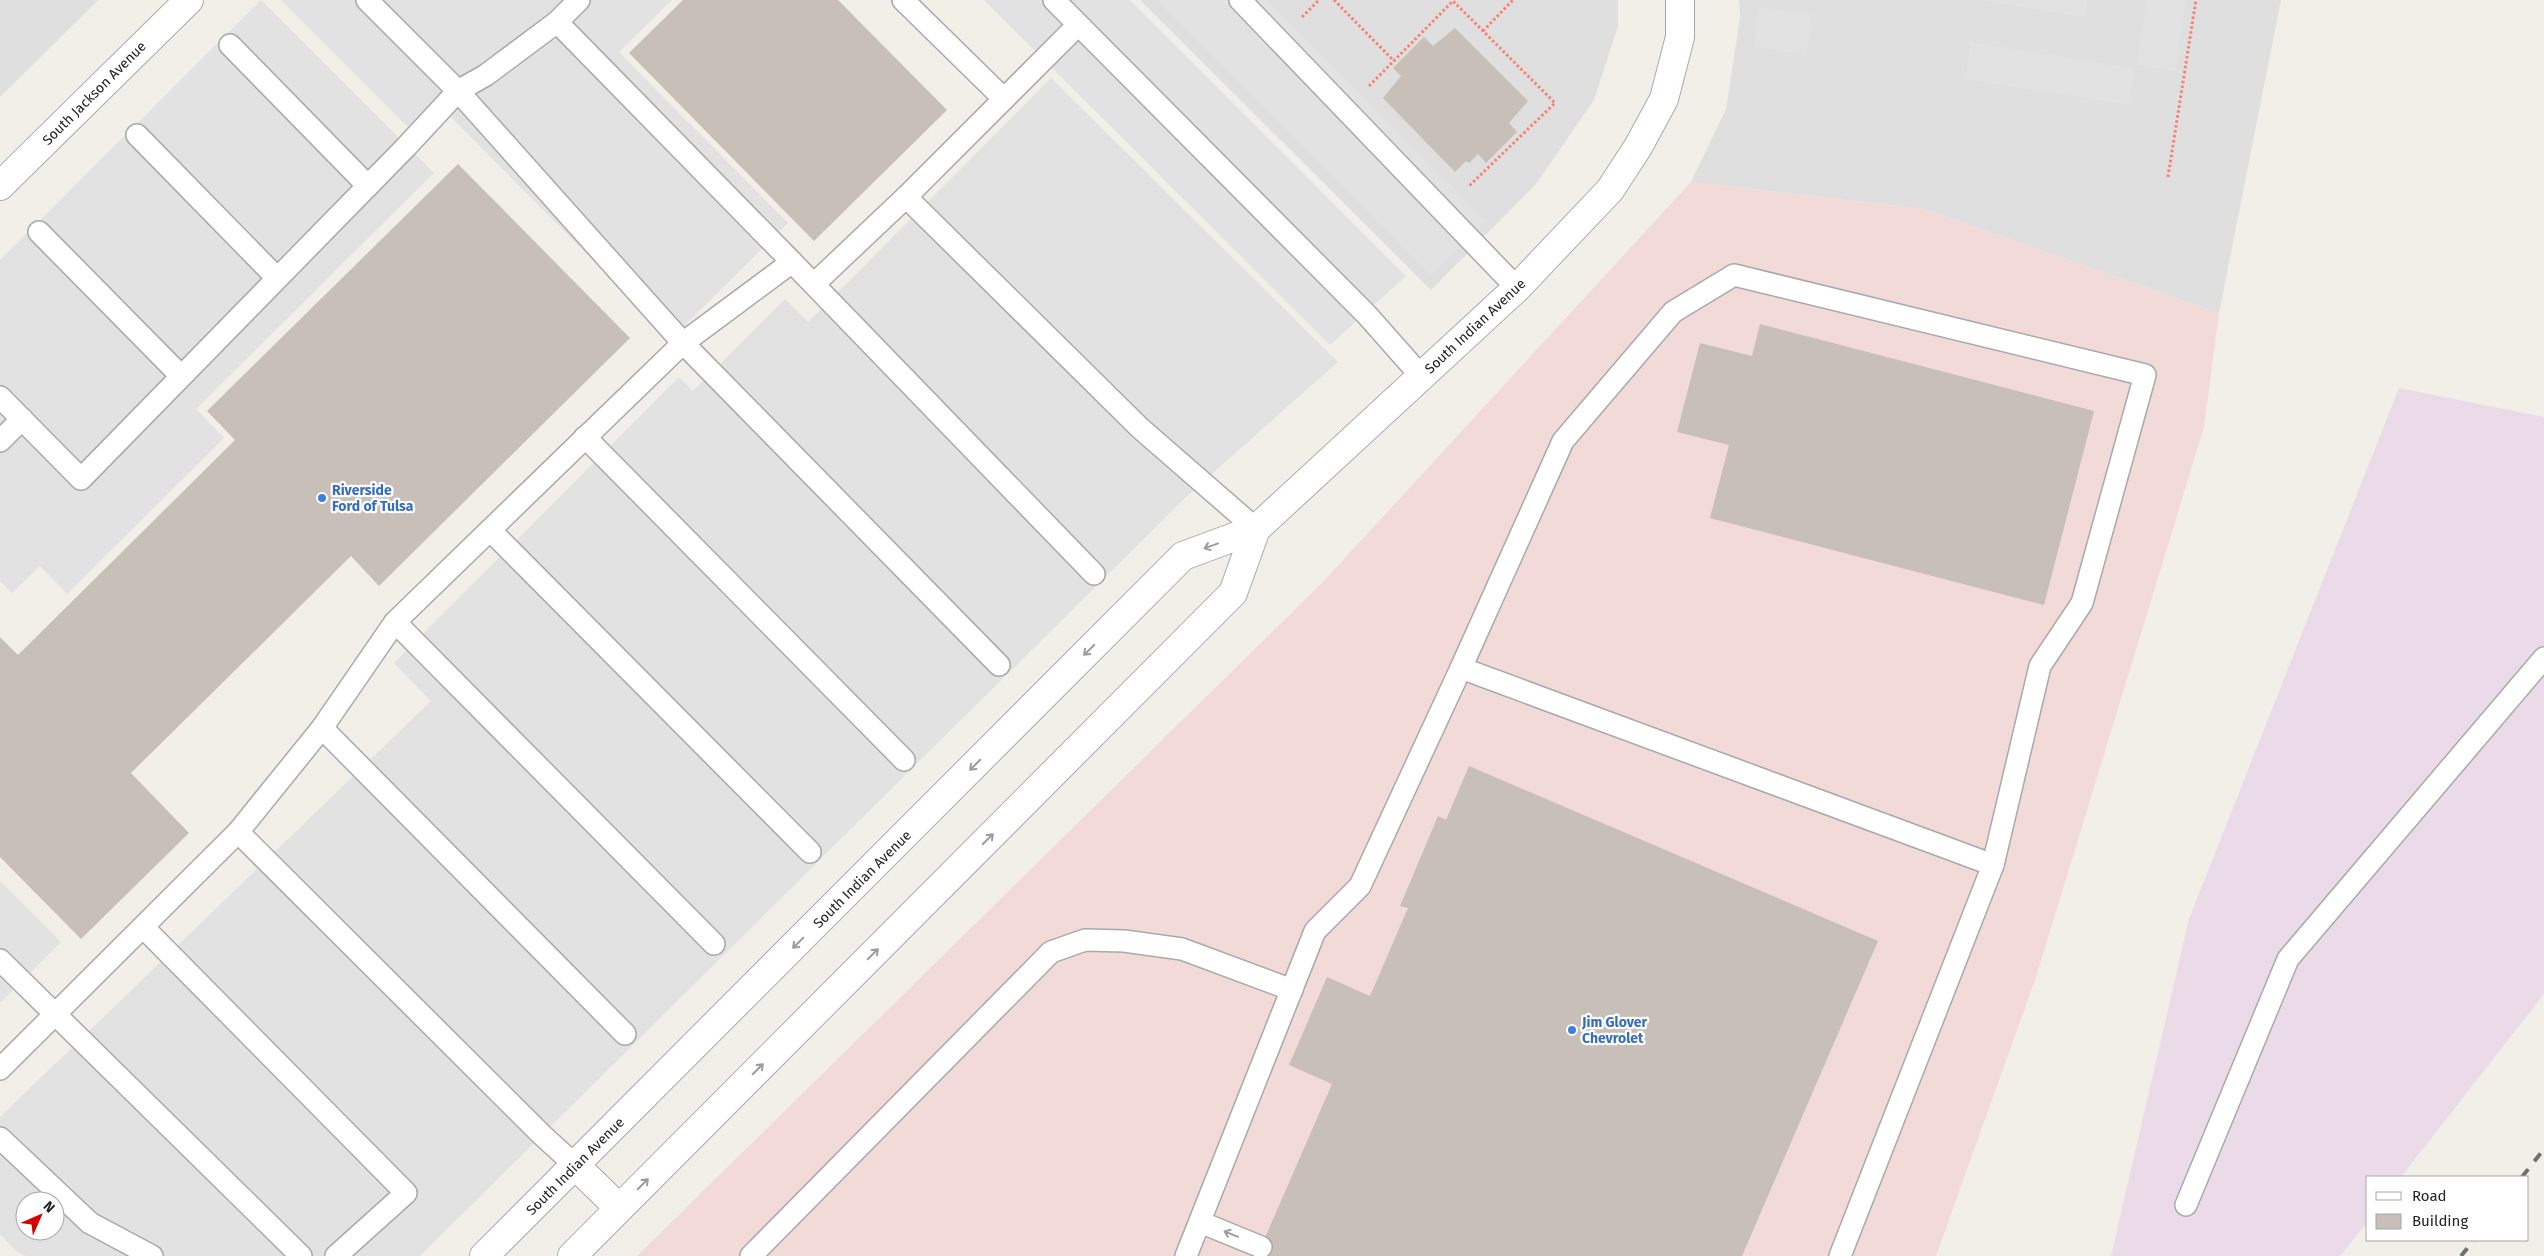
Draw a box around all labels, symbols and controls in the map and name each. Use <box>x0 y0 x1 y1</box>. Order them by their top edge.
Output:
street label: South Jackson Avenue <box>39 38 150 149</box>
street label: South Indian Avenue <box>1421 275 1529 377</box>
place label: Riverside Ford of Tulsa <box>332 482 414 515</box>
marker: Riverside Ford of Tulsa <box>316 492 328 504</box>
one-way arrow <box>1203 542 1219 551</box>
one-way arrow <box>1083 644 1095 656</box>
one-way arrow <box>969 759 981 771</box>
street label: South Indian Avenue <box>810 827 915 932</box>
one-way arrow <box>981 834 993 846</box>
one-way arrow <box>792 936 804 949</box>
one-way arrow <box>867 948 879 961</box>
place label: Jim Glover Chevrolet <box>1581 1014 1648 1047</box>
marker: Jim Glover Chevrolet <box>1566 1024 1578 1036</box>
one-way arrow <box>752 1063 764 1076</box>
street label: South Indian Avenue <box>523 1114 628 1219</box>
legend <box>2366 1176 2529 1241</box>
one-way arrow <box>637 1178 649 1191</box>
text: Road <box>2412 1187 2447 1205</box>
north arrow <box>15 1191 65 1241</box>
text: N <box>40 1198 58 1216</box>
text: Building <box>2412 1212 2468 1230</box>
one-way arrow <box>1224 1229 1239 1239</box>

